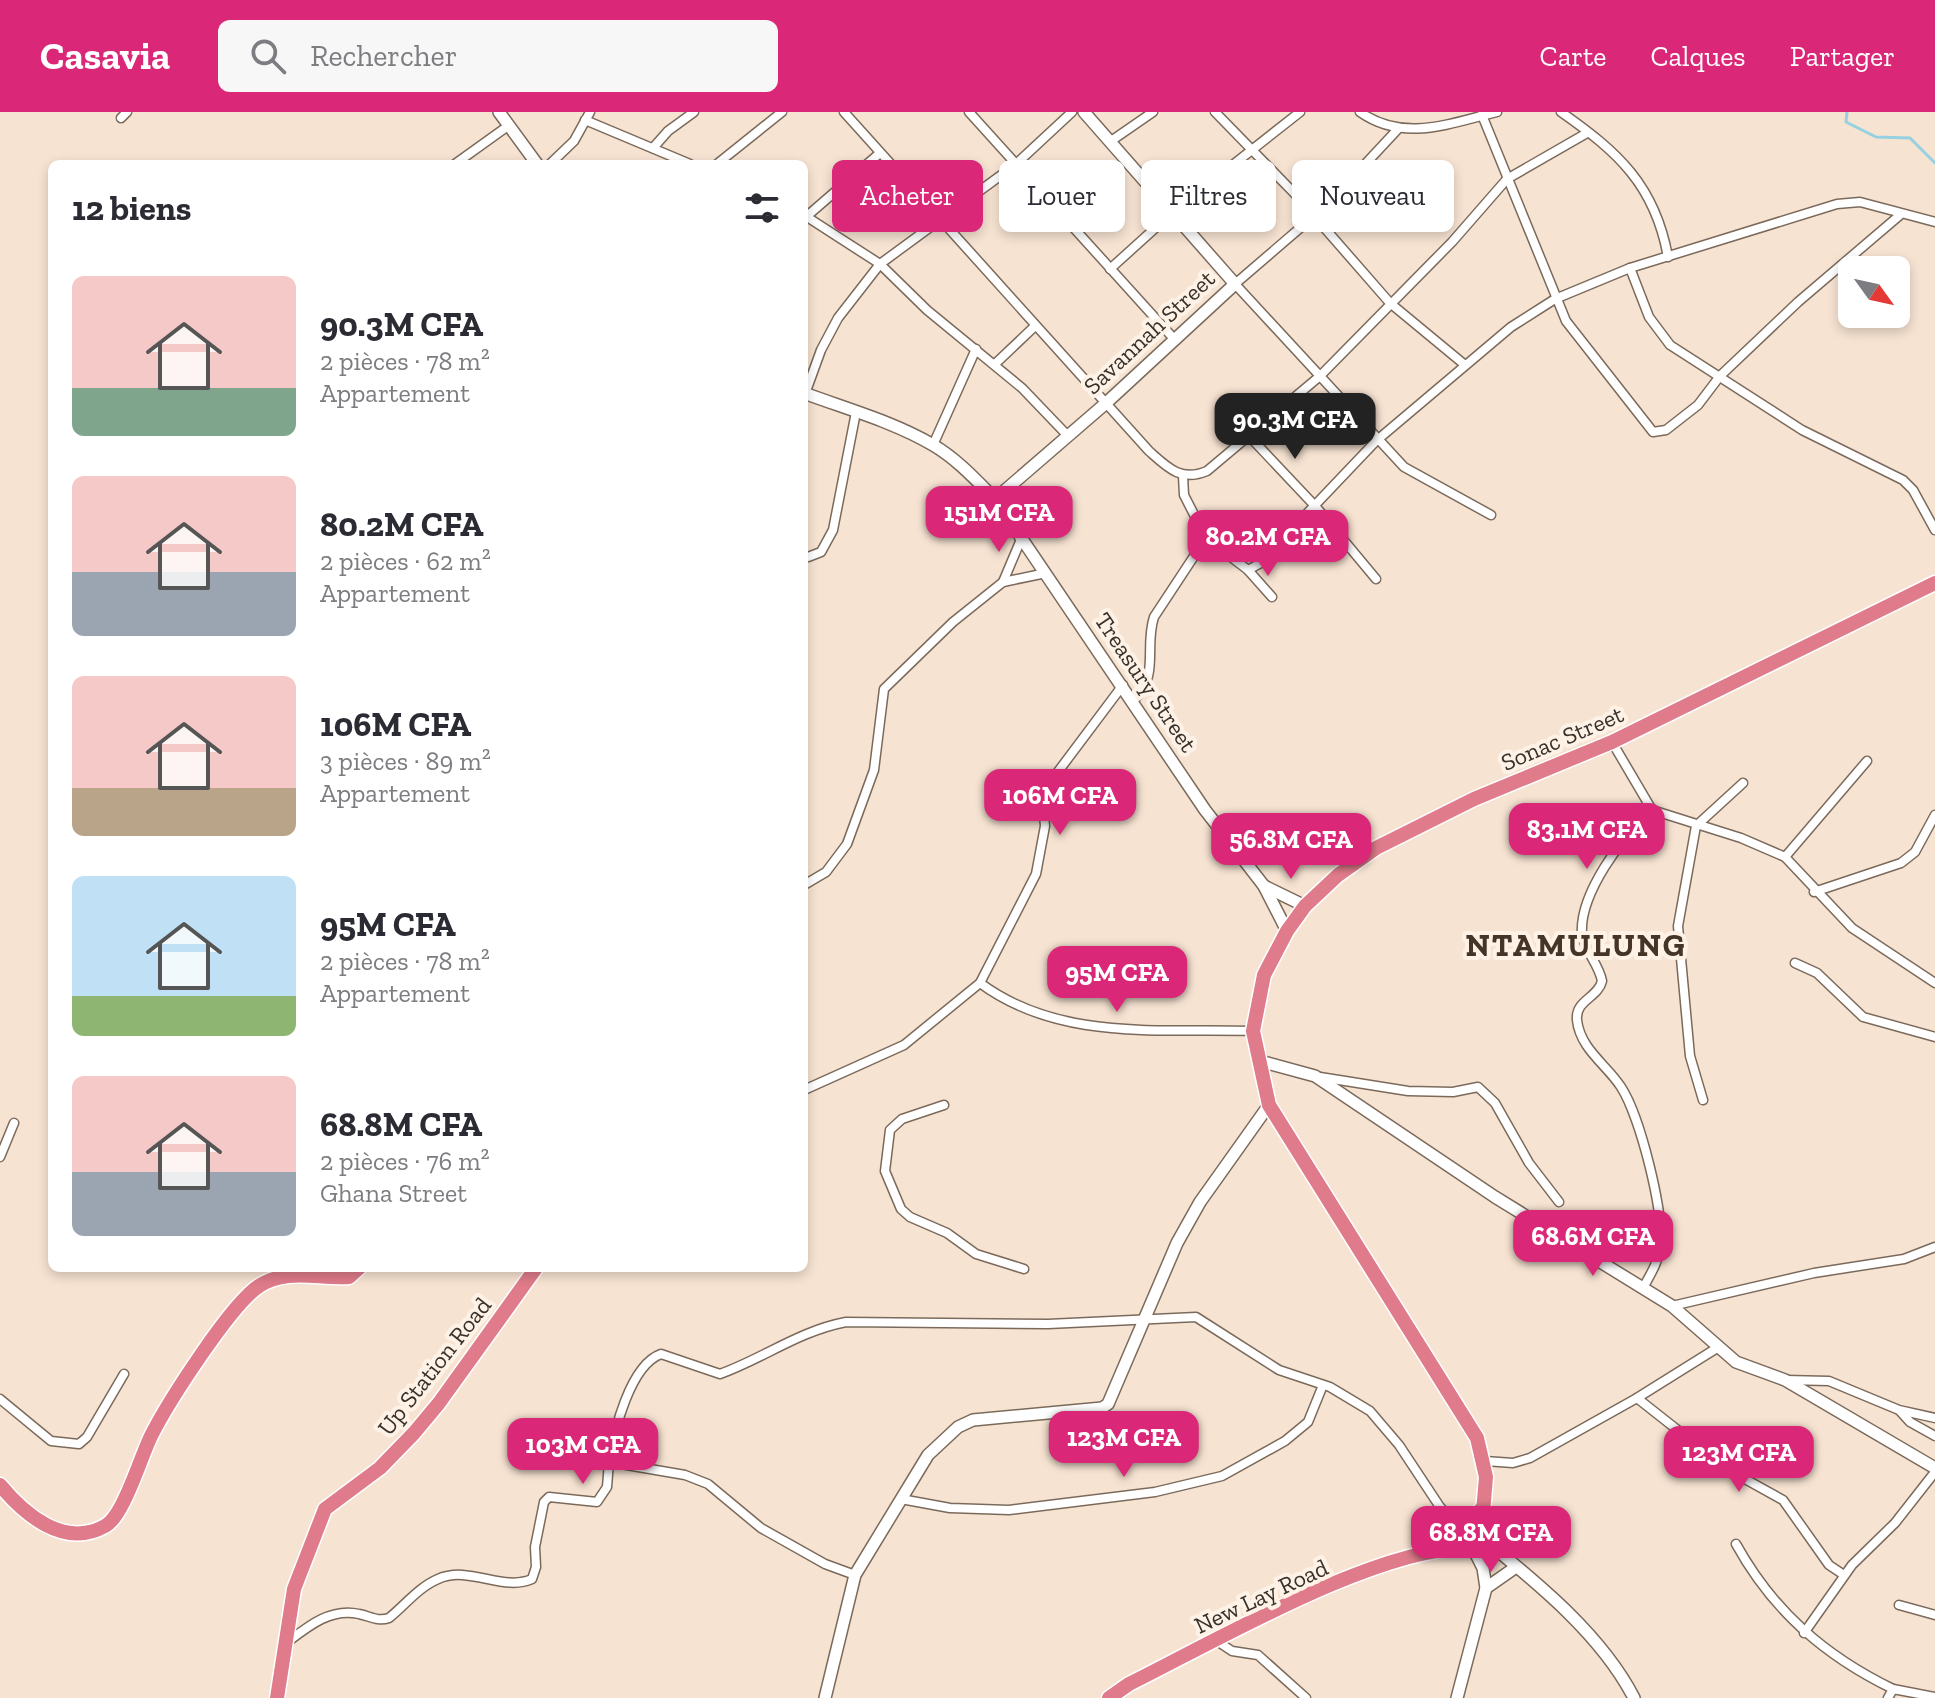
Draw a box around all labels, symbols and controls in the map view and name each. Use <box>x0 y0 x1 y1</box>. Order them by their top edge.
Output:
search box <box>218 20 778 92</box>
text: Casavia <box>40 33 170 79</box>
icon: search <box>246 34 290 78</box>
text: Rechercher <box>310 38 457 74</box>
text: Carte <box>1540 40 1606 73</box>
text: Calques <box>1650 40 1746 73</box>
text: Partager <box>1790 40 1895 73</box>
chip: Acheter <box>832 160 983 232</box>
chip: Louer <box>999 160 1125 232</box>
chip: Filtres <box>1141 160 1276 232</box>
chip: Nouveau <box>1292 160 1454 232</box>
icon: filters <box>740 186 784 230</box>
text: 12 biens <box>72 188 191 229</box>
north arrow <box>1838 256 1910 328</box>
map controls <box>1838 256 1910 328</box>
street label: Savannah Street <box>1077 264 1221 400</box>
text: 90.3M CFA <box>320 304 483 345</box>
icon: home <box>136 308 232 404</box>
text: 2 pièces · 78 m² <box>320 345 490 377</box>
text: Appartement <box>320 377 470 409</box>
pin: 90.3M CFA <box>1203 393 1387 461</box>
text: 90.3M CFA <box>1233 403 1357 435</box>
pin: 151M CFA <box>916 486 1082 554</box>
text: 151M CFA <box>944 496 1054 528</box>
text: 80.2M CFA <box>320 504 483 545</box>
icon: home <box>136 508 232 604</box>
pin: 80.2M CFA <box>1176 510 1360 578</box>
text: 80.2M CFA <box>1205 520 1331 552</box>
text: 2 pièces · 62 m² <box>320 545 491 577</box>
text: Appartement <box>320 577 470 609</box>
street label: Treasury Street <box>1089 607 1203 757</box>
street label: Sonac Street <box>1496 699 1628 777</box>
text: 106M CFA <box>320 704 471 745</box>
icon: home <box>136 708 232 804</box>
text: 3 pièces · 89 m² <box>320 745 491 777</box>
pin: 106M CFA <box>977 769 1143 837</box>
text: Appartement <box>320 777 470 809</box>
text: 106M CFA <box>1002 779 1118 811</box>
pin: 83.1M CFA <box>1495 803 1679 871</box>
pin: 56.8M CFA <box>1199 813 1383 881</box>
text: 83.1M CFA <box>1527 813 1647 845</box>
text: 56.8M CFA <box>1229 823 1353 855</box>
text: 95M CFA <box>320 904 456 945</box>
icon: home <box>136 908 232 1004</box>
district label: NTAMULUNG <box>1465 926 1687 964</box>
text: 2 pièces · 78 m² <box>320 945 490 977</box>
pin: 95M CFA <box>1043 946 1191 1014</box>
text: 95M CFA <box>1065 956 1169 988</box>
text: Appartement <box>320 977 470 1009</box>
text: 68.8M CFA <box>320 1104 482 1145</box>
icon: home <box>136 1108 232 1204</box>
text: 2 pièces · 76 m² <box>320 1145 490 1177</box>
text: Ghana Street <box>320 1177 467 1209</box>
pin: 68.6M CFA <box>1501 1210 1685 1278</box>
text: 68.6M CFA <box>1531 1220 1655 1252</box>
street label: Up Station Road <box>371 1291 497 1441</box>
pin: 123M CFA <box>1041 1411 1207 1479</box>
pin: 103M CFA <box>500 1418 666 1486</box>
text: 123M CFA <box>1067 1421 1181 1453</box>
pin: 123M CFA <box>1656 1426 1822 1494</box>
text: 103M CFA <box>525 1428 641 1460</box>
text: 123M CFA <box>1682 1436 1796 1468</box>
pin: 68.8M CFA <box>1399 1506 1583 1574</box>
text: 68.8M CFA <box>1429 1516 1553 1548</box>
street label: New Lay Road <box>1189 1552 1333 1640</box>

